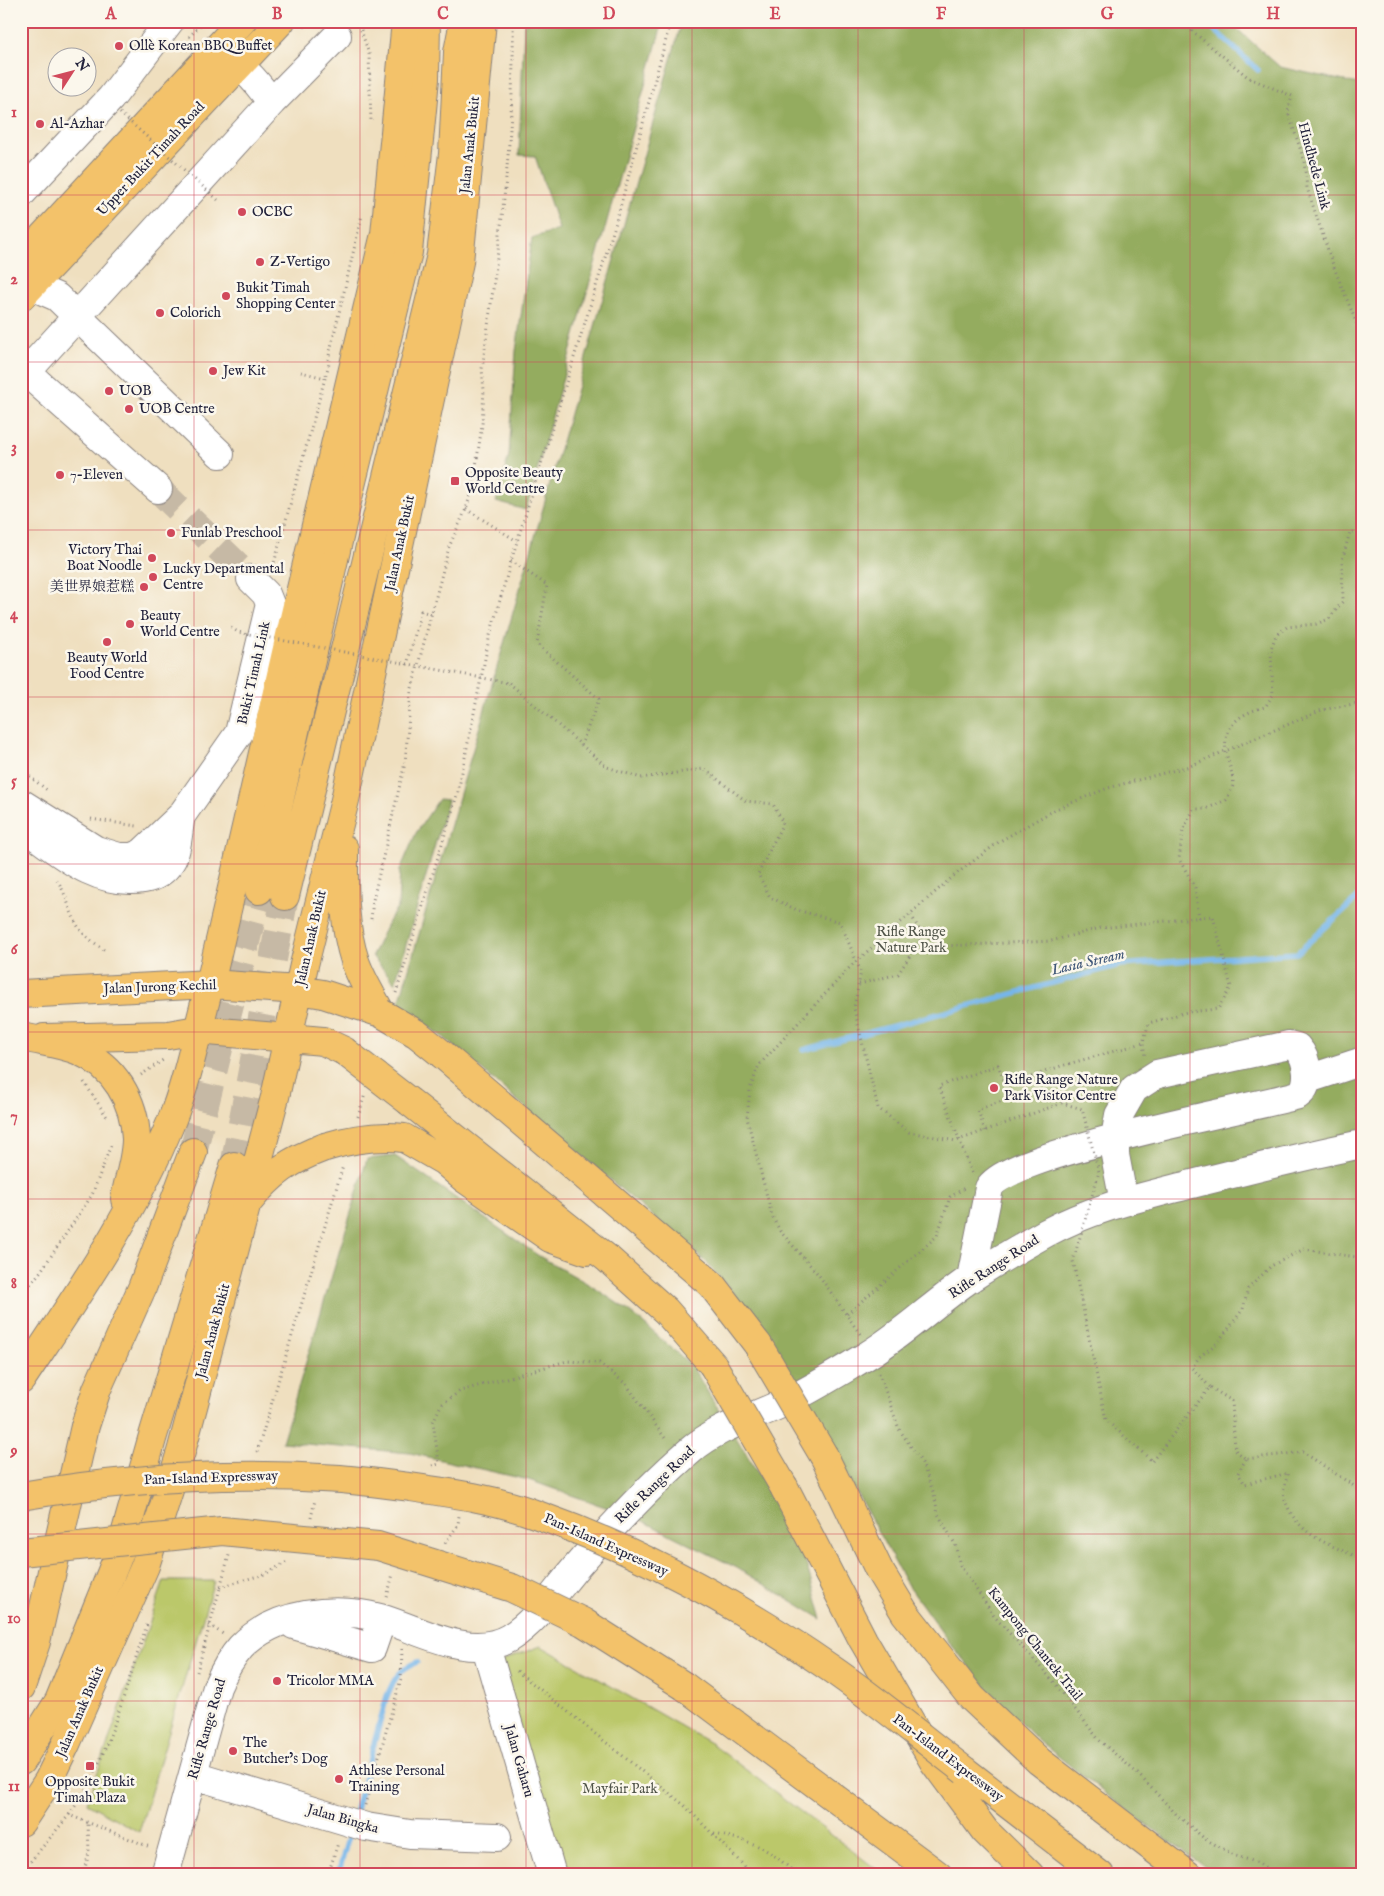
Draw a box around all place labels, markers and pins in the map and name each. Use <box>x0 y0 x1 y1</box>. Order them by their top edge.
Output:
place label: Ollè Korean BBQ Buffet <box>129 37 273 55</box>
marker: Ollè Korean BBQ Buffet <box>113 40 125 52</box>
place label: Al-Azhar <box>49 115 104 133</box>
marker: Al-Azhar <box>34 118 46 130</box>
place label: OCBC <box>252 203 293 221</box>
marker: OCBC <box>236 206 248 218</box>
place label: Z-Vertigo <box>270 253 330 271</box>
marker: Z-Vertigo <box>254 256 266 268</box>
place label: Bukit Timah Shopping Center <box>236 279 335 313</box>
marker: Bukit Timah Shopping Center <box>220 290 232 302</box>
place label: Colorich <box>170 304 222 322</box>
marker: Colorich <box>154 307 166 319</box>
place label: Jew Kit <box>221 362 266 380</box>
marker: Jew Kit <box>207 365 219 377</box>
place label: UOB <box>119 382 151 400</box>
marker: UOB <box>103 385 115 397</box>
place label: UOB Centre <box>139 400 215 418</box>
marker: UOB Centre <box>123 403 135 415</box>
place label: Opposite Beauty World Centre <box>465 464 563 498</box>
place label: 7-Eleven <box>70 466 124 484</box>
marker: 7-Eleven <box>54 469 66 481</box>
marker: Opposite Beauty World Centre <box>449 475 461 487</box>
place label: Funlab Preschool <box>181 524 282 542</box>
marker: Funlab Preschool <box>165 527 177 539</box>
place label: Victory Thai Boat Noodle <box>67 541 143 575</box>
marker: Victory Thai Boat Noodle <box>146 552 158 564</box>
place label: Lucky Departmental Centre <box>163 560 284 594</box>
marker: Lucky Departmental Centre <box>147 571 159 583</box>
place label: 美世界娘惹糕 <box>50 578 134 596</box>
marker: 美世界娘惹糕 <box>138 581 150 593</box>
place label: Beauty World Centre <box>140 607 220 641</box>
marker: Beauty World Centre <box>124 618 136 630</box>
marker: Beauty World Food Centre <box>101 636 113 648</box>
place label: Beauty World Food Centre <box>67 649 148 683</box>
place label: Rifle Range Nature Park Visitor Centre <box>1004 1071 1118 1105</box>
marker: Rifle Range Nature Park Visitor Centre <box>988 1082 1000 1094</box>
place label: Tricolor MMA <box>287 1672 374 1690</box>
marker: Tricolor MMA <box>271 1675 283 1687</box>
place label: The Butcher’s Dog <box>243 1734 328 1768</box>
marker: The Butcher’s Dog <box>227 1745 239 1757</box>
marker: Opposite Bukit Timah Plaza <box>84 1760 96 1772</box>
place label: Athlese Personal Training <box>348 1762 445 1796</box>
place label: Opposite Bukit Timah Plaza <box>45 1773 135 1807</box>
marker: Athlese Personal Training <box>333 1773 345 1785</box>

